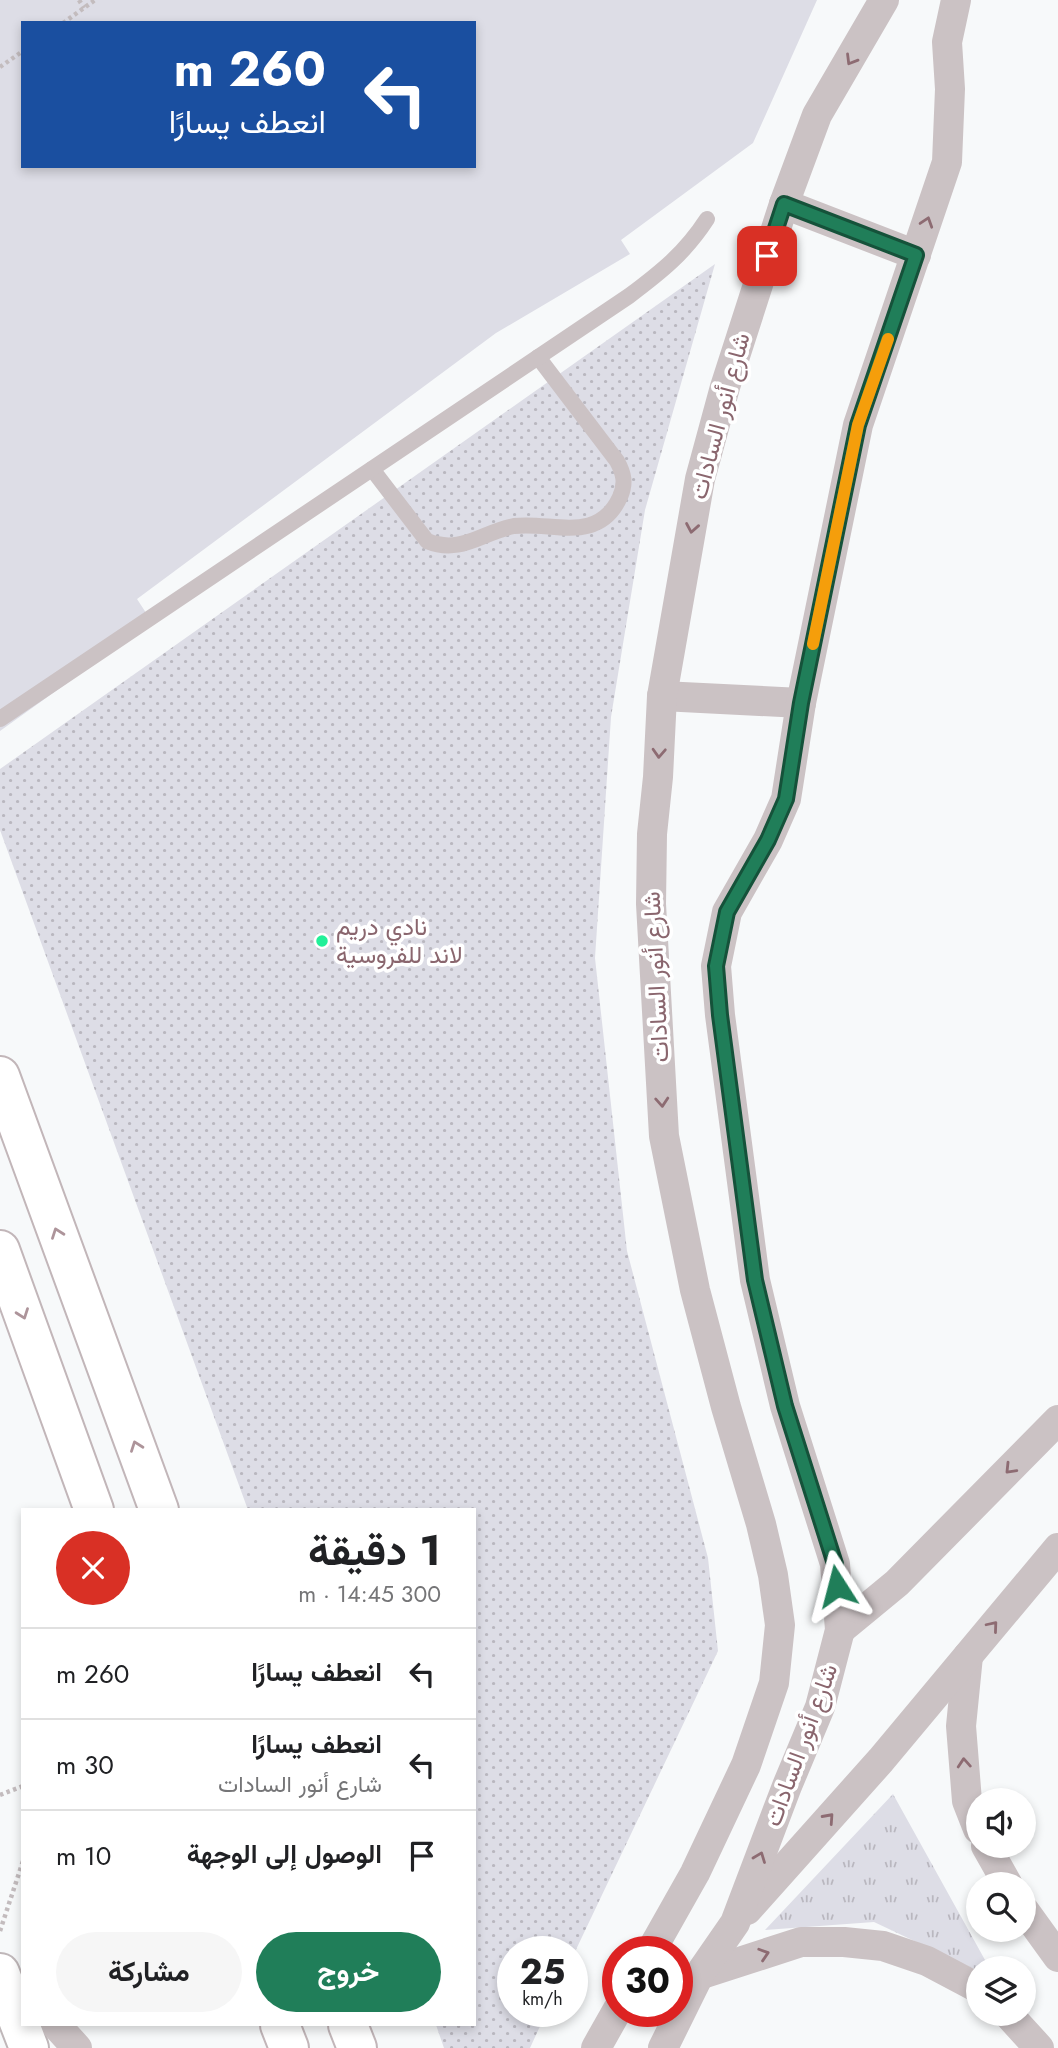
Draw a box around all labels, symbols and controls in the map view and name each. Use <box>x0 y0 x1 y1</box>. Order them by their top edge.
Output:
text: 260 m <box>174 34 326 104</box>
icon: left <box>350 49 441 140</box>
one-way arrow <box>846 52 859 65</box>
text: انعطف يسارًا <box>169 99 326 145</box>
one-way arrow <box>919 216 933 228</box>
pin <box>737 226 797 286</box>
icon: arrive <box>748 237 786 275</box>
street label: شارع أنور السادات <box>680 329 759 503</box>
one-way arrow <box>685 522 700 534</box>
one-way arrow <box>652 748 667 759</box>
street label: شارع أنور السادات <box>634 891 677 1063</box>
place label: نادي دريم لاند للفروسية <box>336 909 463 972</box>
marker: نادي دريم لاند للفروسية <box>314 933 330 949</box>
one-way arrow <box>654 1097 669 1108</box>
one-way arrow <box>52 1227 66 1239</box>
one-way arrow <box>15 1308 29 1320</box>
one-way arrow <box>130 1441 144 1453</box>
one-way arrow <box>1006 1461 1019 1474</box>
text: 1 دقيقة <box>308 1520 441 1581</box>
button: close <box>56 1531 130 1605</box>
position arrow <box>800 1549 874 1623</box>
text: 300 m · 14:45 <box>298 1577 441 1611</box>
one-way arrow <box>984 1621 997 1634</box>
text: انعطف يسارًا <box>251 1653 382 1691</box>
text: 260 m <box>56 1655 129 1693</box>
icon: left <box>403 1655 441 1693</box>
street label: شارع أنور السادات <box>755 1658 846 1831</box>
text: انعطف يسارًا <box>251 1725 382 1763</box>
text: 30 m <box>56 1746 114 1784</box>
icon: left <box>403 1746 441 1784</box>
one-way arrow <box>957 1758 972 1769</box>
text: شارع أنور السادات <box>218 1767 382 1801</box>
map controls <box>966 1788 1036 2026</box>
button: sound <box>966 1788 1036 1858</box>
one-way arrow <box>821 1813 833 1826</box>
text: الوصول إلى الوجهة <box>187 1835 382 1873</box>
text: 10 m <box>56 1837 111 1875</box>
icon: arrive <box>403 1837 441 1875</box>
one-way arrow <box>752 1851 766 1863</box>
button: search <box>966 1872 1036 1942</box>
button: مشاركة <box>56 1932 242 2012</box>
button: خروج <box>256 1932 441 2012</box>
speed limit sign: 30 <box>602 1936 693 2027</box>
text: 25 <box>520 1947 565 1997</box>
one-way arrow <box>758 1948 770 1962</box>
button: layers <box>966 1956 1036 2026</box>
text: km/h <box>522 1986 563 2012</box>

